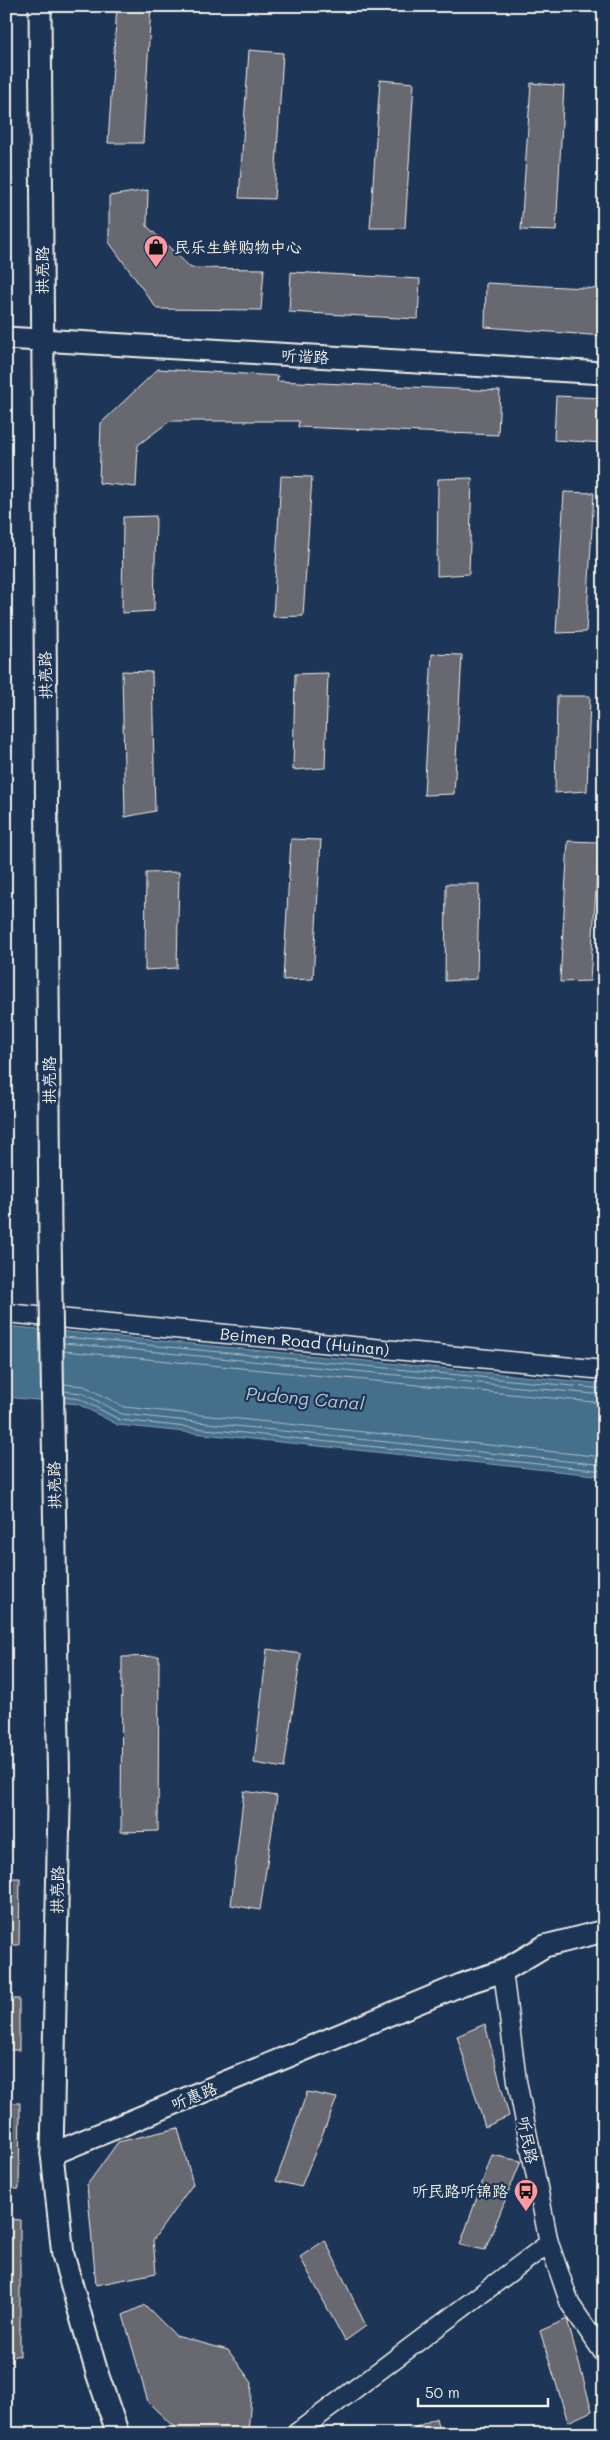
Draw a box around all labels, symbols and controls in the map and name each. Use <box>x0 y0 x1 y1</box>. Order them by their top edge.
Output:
shop icon: 民乐生鲜购物中心 <box>143 234 169 268</box>
place label: 民乐生鲜购物中心 <box>174 236 302 257</box>
street label: 拱亮路 <box>31 246 52 294</box>
street label: 听谐路 <box>281 344 330 367</box>
street label: 拱亮路 <box>34 651 55 699</box>
street label: 拱亮路 <box>38 1056 59 1104</box>
street label: Beimen Road (Huinan) <box>219 1322 390 1359</box>
water label: Pudong Canal <box>245 1381 366 1415</box>
street label: 拱亮路 <box>43 1461 64 1509</box>
street label: 拱亮路 <box>46 1866 67 1914</box>
street label: 听惠路 <box>168 2077 220 2114</box>
street label: 听民路 <box>514 2114 543 2165</box>
bus stop icon: 听民路听锦路 <box>513 2178 539 2212</box>
place label: 听民路听锦路 <box>412 2180 508 2201</box>
scale bar <box>418 2375 548 2407</box>
text: 50 m <box>425 2382 460 2402</box>

